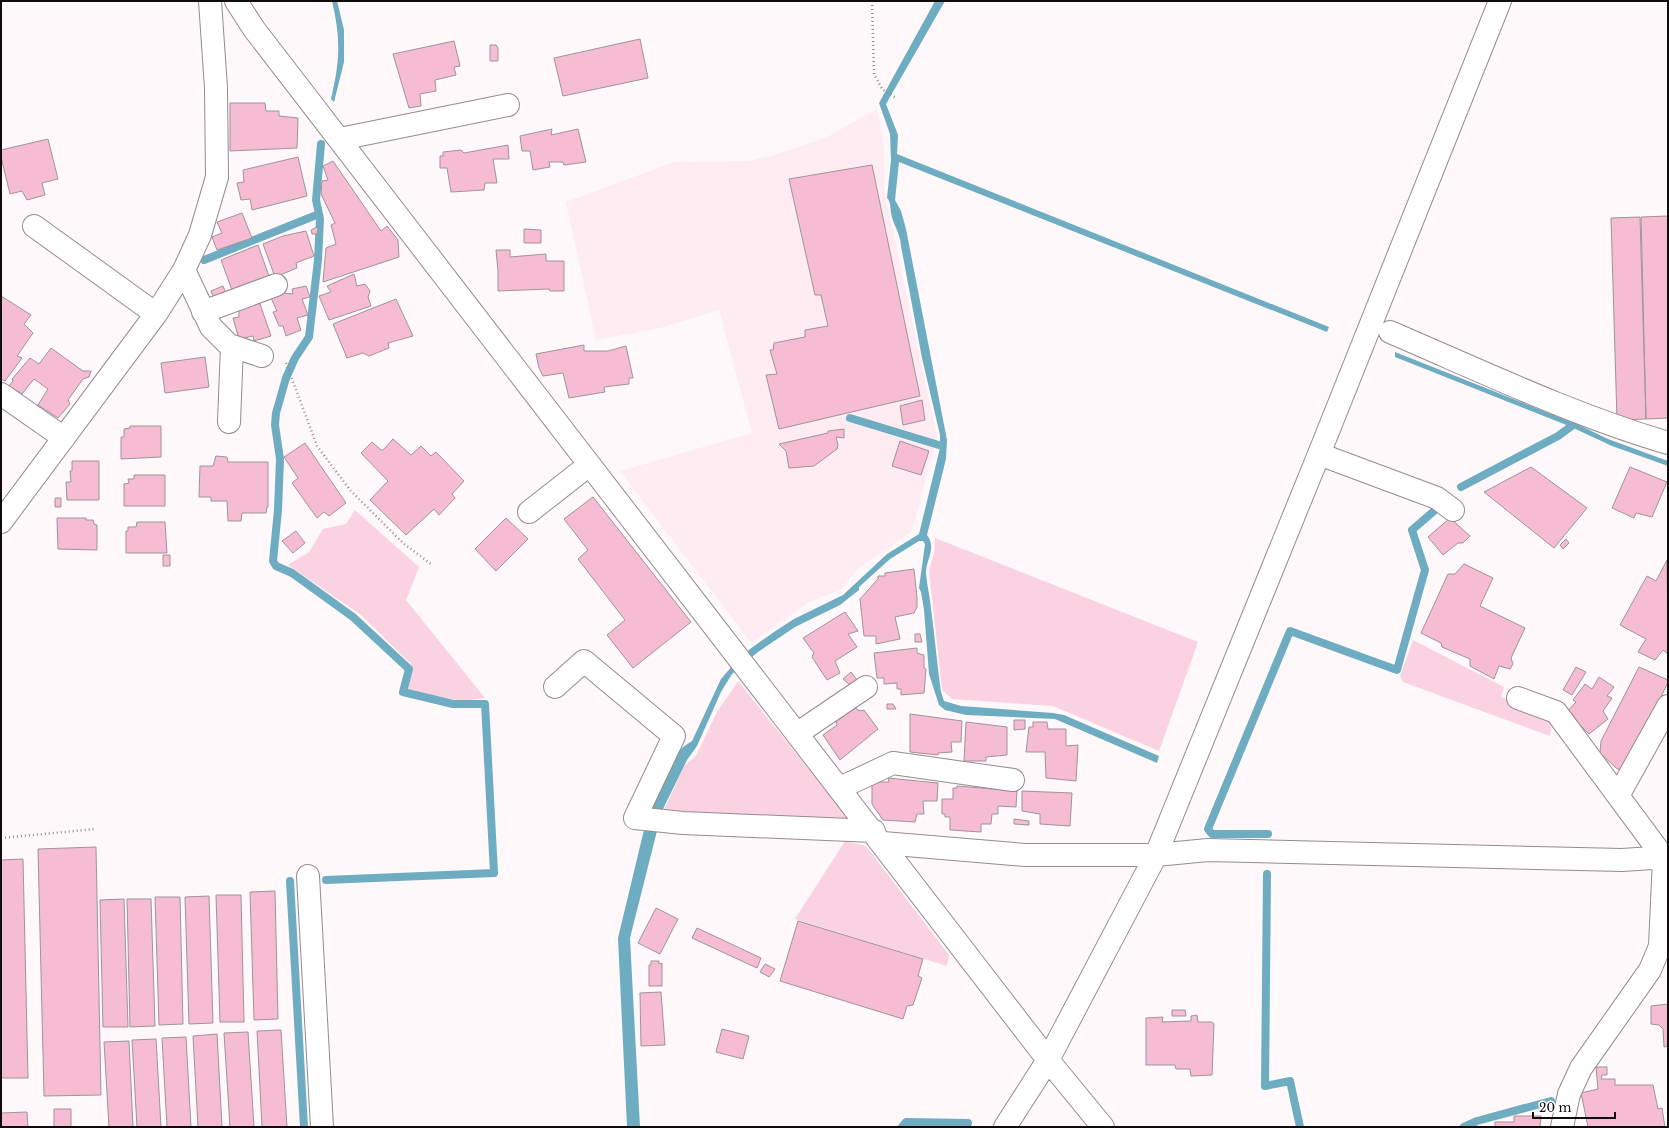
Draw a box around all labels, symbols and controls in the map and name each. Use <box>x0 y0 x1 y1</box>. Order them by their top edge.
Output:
scale bar <box>1533 1094 1615 1120</box>
text: 20 m <box>1539 1100 1571 1115</box>

